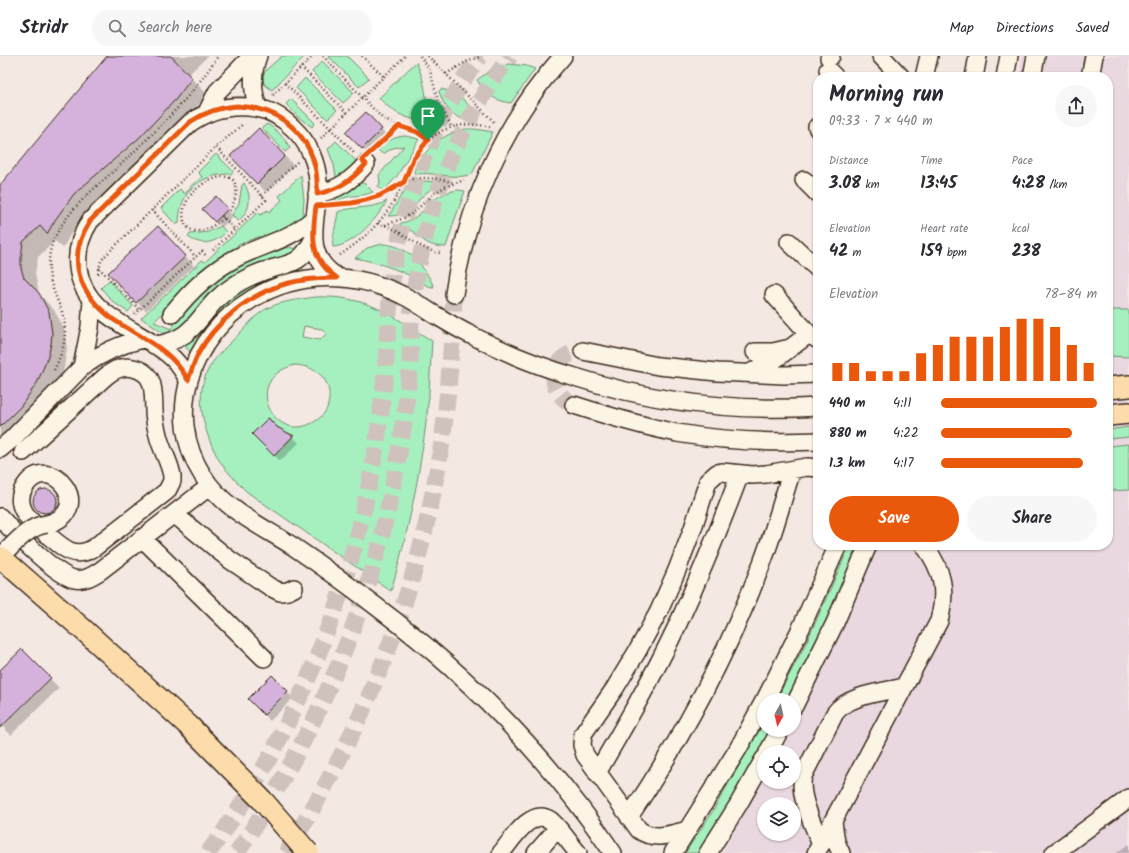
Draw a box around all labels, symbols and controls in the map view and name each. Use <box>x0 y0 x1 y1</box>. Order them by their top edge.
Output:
search box <box>92 10 372 46</box>
text: Stridr <box>20 13 68 43</box>
text: Search here <box>138 16 212 40</box>
icon: search <box>106 17 128 39</box>
text: Map <box>949 17 974 39</box>
text: Directions <box>996 17 1054 39</box>
text: Saved <box>1076 17 1109 39</box>
text: Morning run <box>829 78 944 113</box>
button: share <box>1055 85 1097 127</box>
pin <box>411 99 445 140</box>
icon: arrive <box>417 105 439 127</box>
text: 09:33 · 7 × 440 m <box>829 111 933 132</box>
text: Distance <box>829 152 869 170</box>
text: Time <box>920 152 943 170</box>
text: Pace <box>1012 152 1033 170</box>
text: 3.08 <box>829 170 861 197</box>
text: 13:45 <box>920 170 957 197</box>
text: 4:28 <box>1012 170 1045 197</box>
text: km <box>861 176 879 194</box>
text: /km <box>1045 176 1067 194</box>
text: Elevation <box>829 220 871 238</box>
text: Heart rate <box>920 220 968 238</box>
text: kcal <box>1012 220 1030 238</box>
text: 42 <box>829 238 848 265</box>
text: 159 <box>920 238 943 265</box>
text: 238 <box>1012 238 1041 265</box>
text: m <box>848 244 861 262</box>
text: bpm <box>943 244 967 262</box>
text: Elevation <box>829 284 878 305</box>
text: 78–84 m <box>1045 284 1097 305</box>
text: 440 m <box>829 393 866 414</box>
text: 4:11 <box>893 393 912 414</box>
text: 880 m <box>829 423 867 444</box>
text: 4:22 <box>893 423 918 444</box>
text: 1.3 km <box>829 453 865 474</box>
text: 4:17 <box>893 453 913 474</box>
button: Save <box>829 496 959 542</box>
button: Share <box>967 496 1097 542</box>
north arrow <box>757 693 801 737</box>
map controls <box>757 693 801 841</box>
button: locate <box>757 745 801 789</box>
button: layers <box>757 797 801 841</box>

